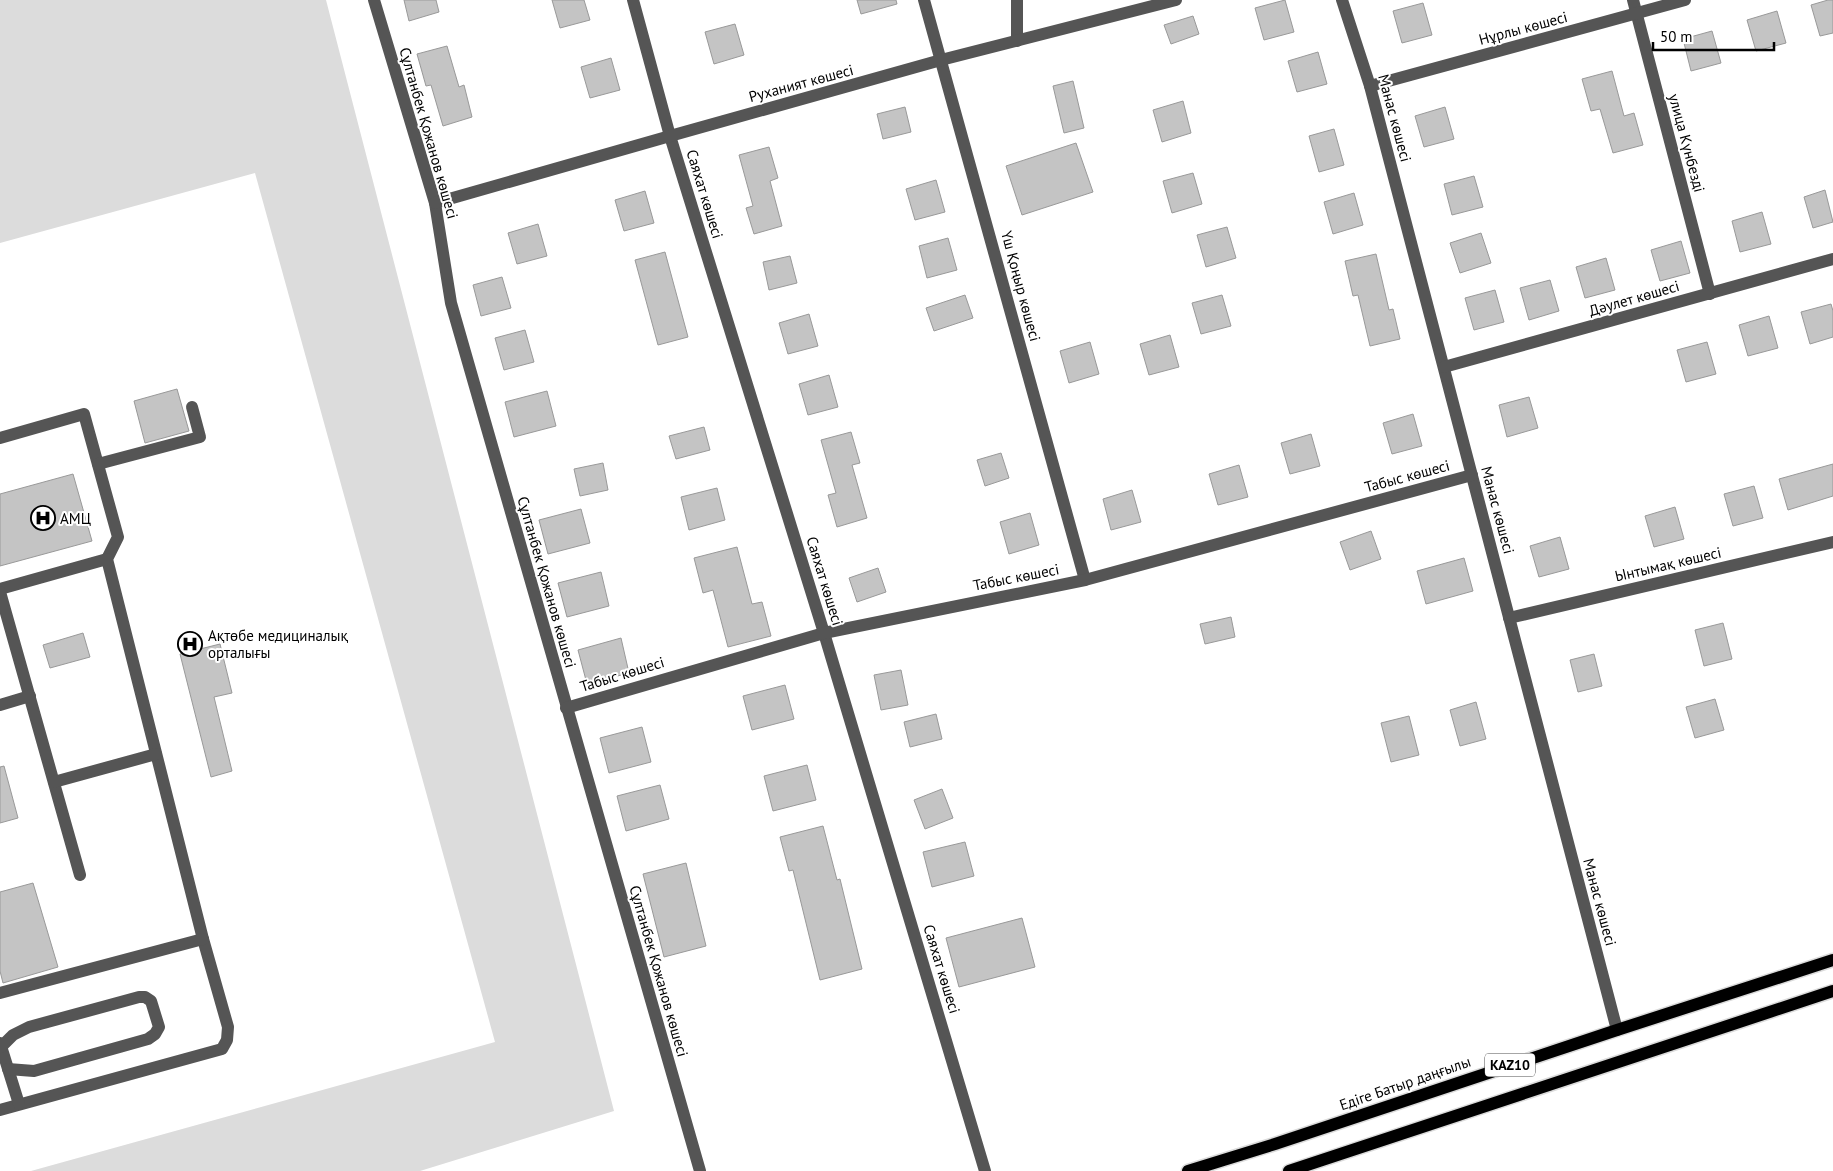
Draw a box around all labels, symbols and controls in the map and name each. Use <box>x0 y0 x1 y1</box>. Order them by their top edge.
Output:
street label: Нұрлы көшесі <box>1477 7 1569 49</box>
scale bar <box>1653 20 1774 52</box>
text: 50 m <box>1660 27 1693 46</box>
street label: Сұлтанбек Қожанов көшесі <box>395 45 463 221</box>
street label: Руханият көшесі <box>747 60 855 106</box>
street label: Манас көшесі <box>1374 72 1416 164</box>
street label: улица Күнбезді <box>1665 92 1709 194</box>
street label: Саяхат көшесі <box>682 147 728 241</box>
street label: Үш Қоңыр көшесі <box>997 229 1045 343</box>
street label: Дәулет көшесі <box>1587 276 1681 320</box>
street label: Табыс көшесі <box>1362 456 1452 496</box>
street label: Манас көшесі <box>1477 464 1519 556</box>
street label: Сұлтанбек Қожанов көшесі <box>513 494 581 670</box>
hospital icon: АМЦ <box>30 505 56 531</box>
place label: АМЦ <box>60 509 91 528</box>
street label: Саяхат көшесі <box>802 534 848 628</box>
street label: Ынтымақ көшесі <box>1613 543 1723 585</box>
street label: Табыс көшесі <box>971 559 1061 595</box>
place label: Ақтөбе медициналық орталығы <box>208 626 348 662</box>
hospital icon: Ақтөбе медициналық орталығы <box>177 631 203 657</box>
street label: Табыс көшесі <box>578 652 666 696</box>
street label: Манас көшесі <box>1579 856 1621 948</box>
street label: Сұлтанбек Қожанов көшесі <box>625 883 693 1059</box>
street label: Саяхат көшесі <box>919 922 965 1016</box>
street label: Едіге Батыр даңғылы <box>1337 1052 1473 1114</box>
road number: KAZ10 <box>1485 1054 1535 1076</box>

